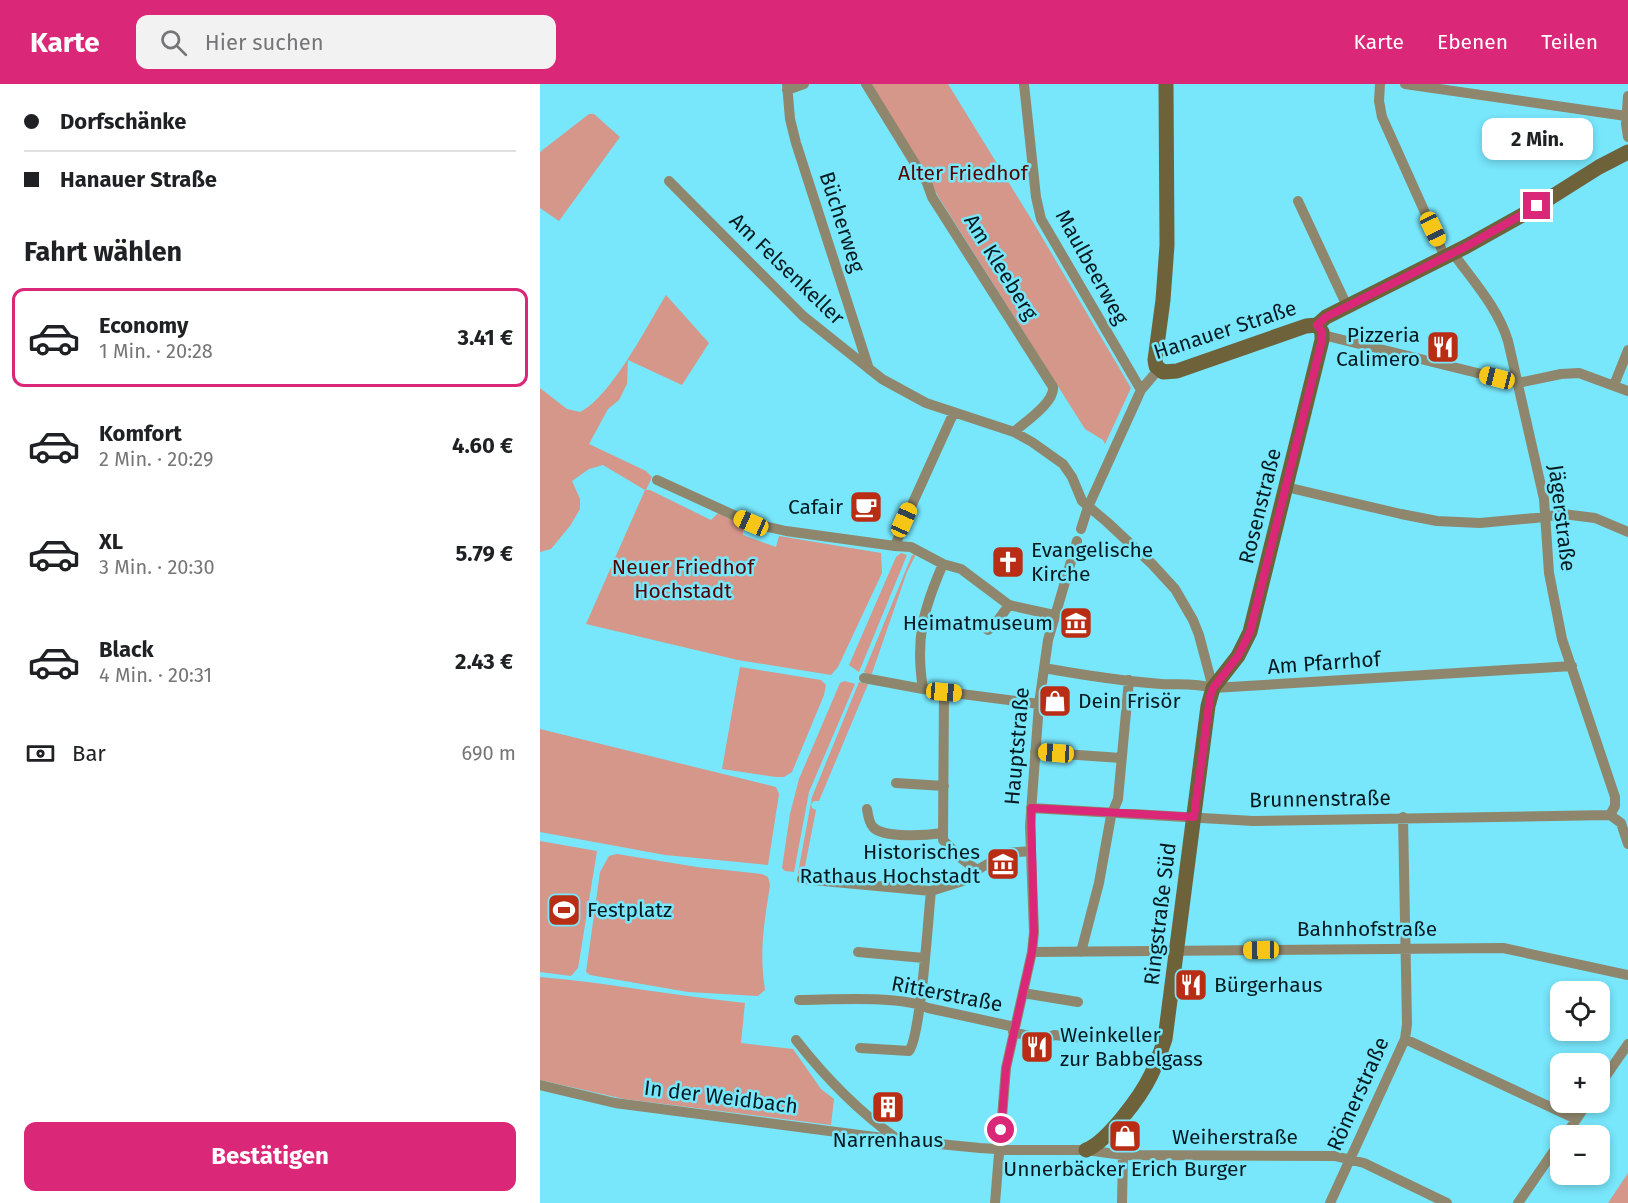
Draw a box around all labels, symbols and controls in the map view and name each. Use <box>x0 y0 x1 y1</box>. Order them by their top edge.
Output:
search box <box>136 15 556 69</box>
text: Karte <box>30 26 100 59</box>
icon: search <box>157 26 190 59</box>
text: Hier suchen <box>205 29 324 56</box>
text: Karte <box>1353 29 1404 55</box>
text: Ebenen <box>1437 29 1508 55</box>
text: Teilen <box>1541 29 1598 55</box>
text: Dorfschänke <box>60 108 186 135</box>
callout: 2 Min. <box>1482 119 1592 161</box>
text: 2 Min. <box>1511 127 1564 151</box>
park label: Alter Friedhof <box>898 160 1030 186</box>
text: Hanauer Straße <box>60 166 217 193</box>
street label: Bücherweg <box>814 168 871 276</box>
route end <box>1523 192 1550 219</box>
street label: Maulbeerweg <box>1050 205 1134 329</box>
street label: Am Felsenkeller <box>724 208 850 330</box>
street label: Am Kleeberg <box>958 209 1044 325</box>
car <box>1417 209 1449 249</box>
text: Fahrt wählen <box>24 236 182 268</box>
street label: Hanauer Straße <box>1150 295 1300 365</box>
icon: car <box>27 311 81 365</box>
text: Economy <box>99 312 188 339</box>
place label: Pizzeria Calimero <box>1336 322 1420 372</box>
text: 3.41 € <box>457 324 513 351</box>
restaurant icon: Pizzeria Calimero <box>1425 329 1461 365</box>
text: 1 Min. · 20:28 <box>99 339 213 363</box>
car <box>1477 365 1517 391</box>
icon: car <box>27 419 81 473</box>
text: Komfort <box>99 420 182 447</box>
text: 4.60 € <box>452 432 513 459</box>
street label: Rosenstraße <box>1233 445 1287 567</box>
text: 2 Min. · 20:29 <box>99 447 213 471</box>
street label: Jägerstraße <box>1543 463 1581 573</box>
cafe icon: Cafair <box>848 489 884 525</box>
place label: Cafair <box>788 494 843 520</box>
car <box>888 500 920 540</box>
car <box>731 507 771 539</box>
icon: car <box>27 527 81 581</box>
text: XL <box>99 528 123 555</box>
place label: Evangelische Kirche <box>1031 537 1153 587</box>
text: 5.79 € <box>455 540 513 567</box>
church icon: Evangelische Kirche <box>990 544 1026 580</box>
park label: Neuer Friedhof Hochstadt <box>612 554 756 604</box>
text: 3 Min. · 20:30 <box>99 555 215 579</box>
museum icon: Heimatmuseum <box>1058 605 1094 641</box>
place label: Heimatmuseum <box>903 610 1053 636</box>
icon: car <box>27 635 81 689</box>
text: Black <box>99 636 154 663</box>
street label: Am Pfarrhof <box>1266 646 1383 680</box>
text: 2.43 € <box>455 648 513 675</box>
text: 4 Min. · 20:31 <box>99 663 212 687</box>
car <box>925 681 963 703</box>
shop icon: Dein Frisör <box>1037 683 1073 719</box>
street label: Hauptstraße <box>999 686 1035 806</box>
place label: Dein Frisör <box>1078 688 1181 714</box>
icon: cash <box>24 737 57 770</box>
text: Bar <box>72 740 106 767</box>
text: 690 m <box>462 741 516 765</box>
car <box>1037 743 1075 763</box>
street label: Brunnenstraße <box>1249 785 1391 813</box>
place label: Historisches Rathaus Hochstadt <box>799 839 980 889</box>
street label: Ringstraße Süd <box>1138 841 1182 987</box>
museum icon: Historisches Rathaus Hochstadt <box>985 846 1021 882</box>
sports icon: Festplatz <box>546 892 582 928</box>
place label: Festplatz <box>587 897 672 923</box>
street label: Bahnhofstraße <box>1297 916 1437 942</box>
car <box>1243 941 1279 959</box>
restaurant icon: Bürgerhaus <box>1173 967 1209 1003</box>
street label: Ritterstraße <box>889 970 1005 1018</box>
place label: Bürgerhaus <box>1214 972 1323 998</box>
map controls <box>1550 981 1610 1185</box>
button: locate <box>1550 981 1610 1041</box>
place label: Weinkeller zur Babbelgass <box>1060 1022 1203 1072</box>
restaurant icon: Weinkeller zur Babbelgass <box>1019 1029 1055 1065</box>
street label: Römerstraße <box>1321 1033 1395 1155</box>
button: + <box>1550 1053 1610 1113</box>
street label: In der Weidbach <box>643 1075 799 1119</box>
building icon: Narrenhaus <box>870 1089 906 1125</box>
route start <box>987 1116 1014 1143</box>
shop icon: Unnerbäcker Erich Burger <box>1107 1118 1143 1154</box>
button: Bestätigen <box>24 1122 516 1191</box>
street label: Weiherstraße <box>1172 1124 1298 1150</box>
button: − <box>1550 1125 1610 1185</box>
place label: Narrenhaus <box>833 1127 944 1153</box>
place label: Unnerbäcker Erich Burger <box>1003 1156 1247 1182</box>

